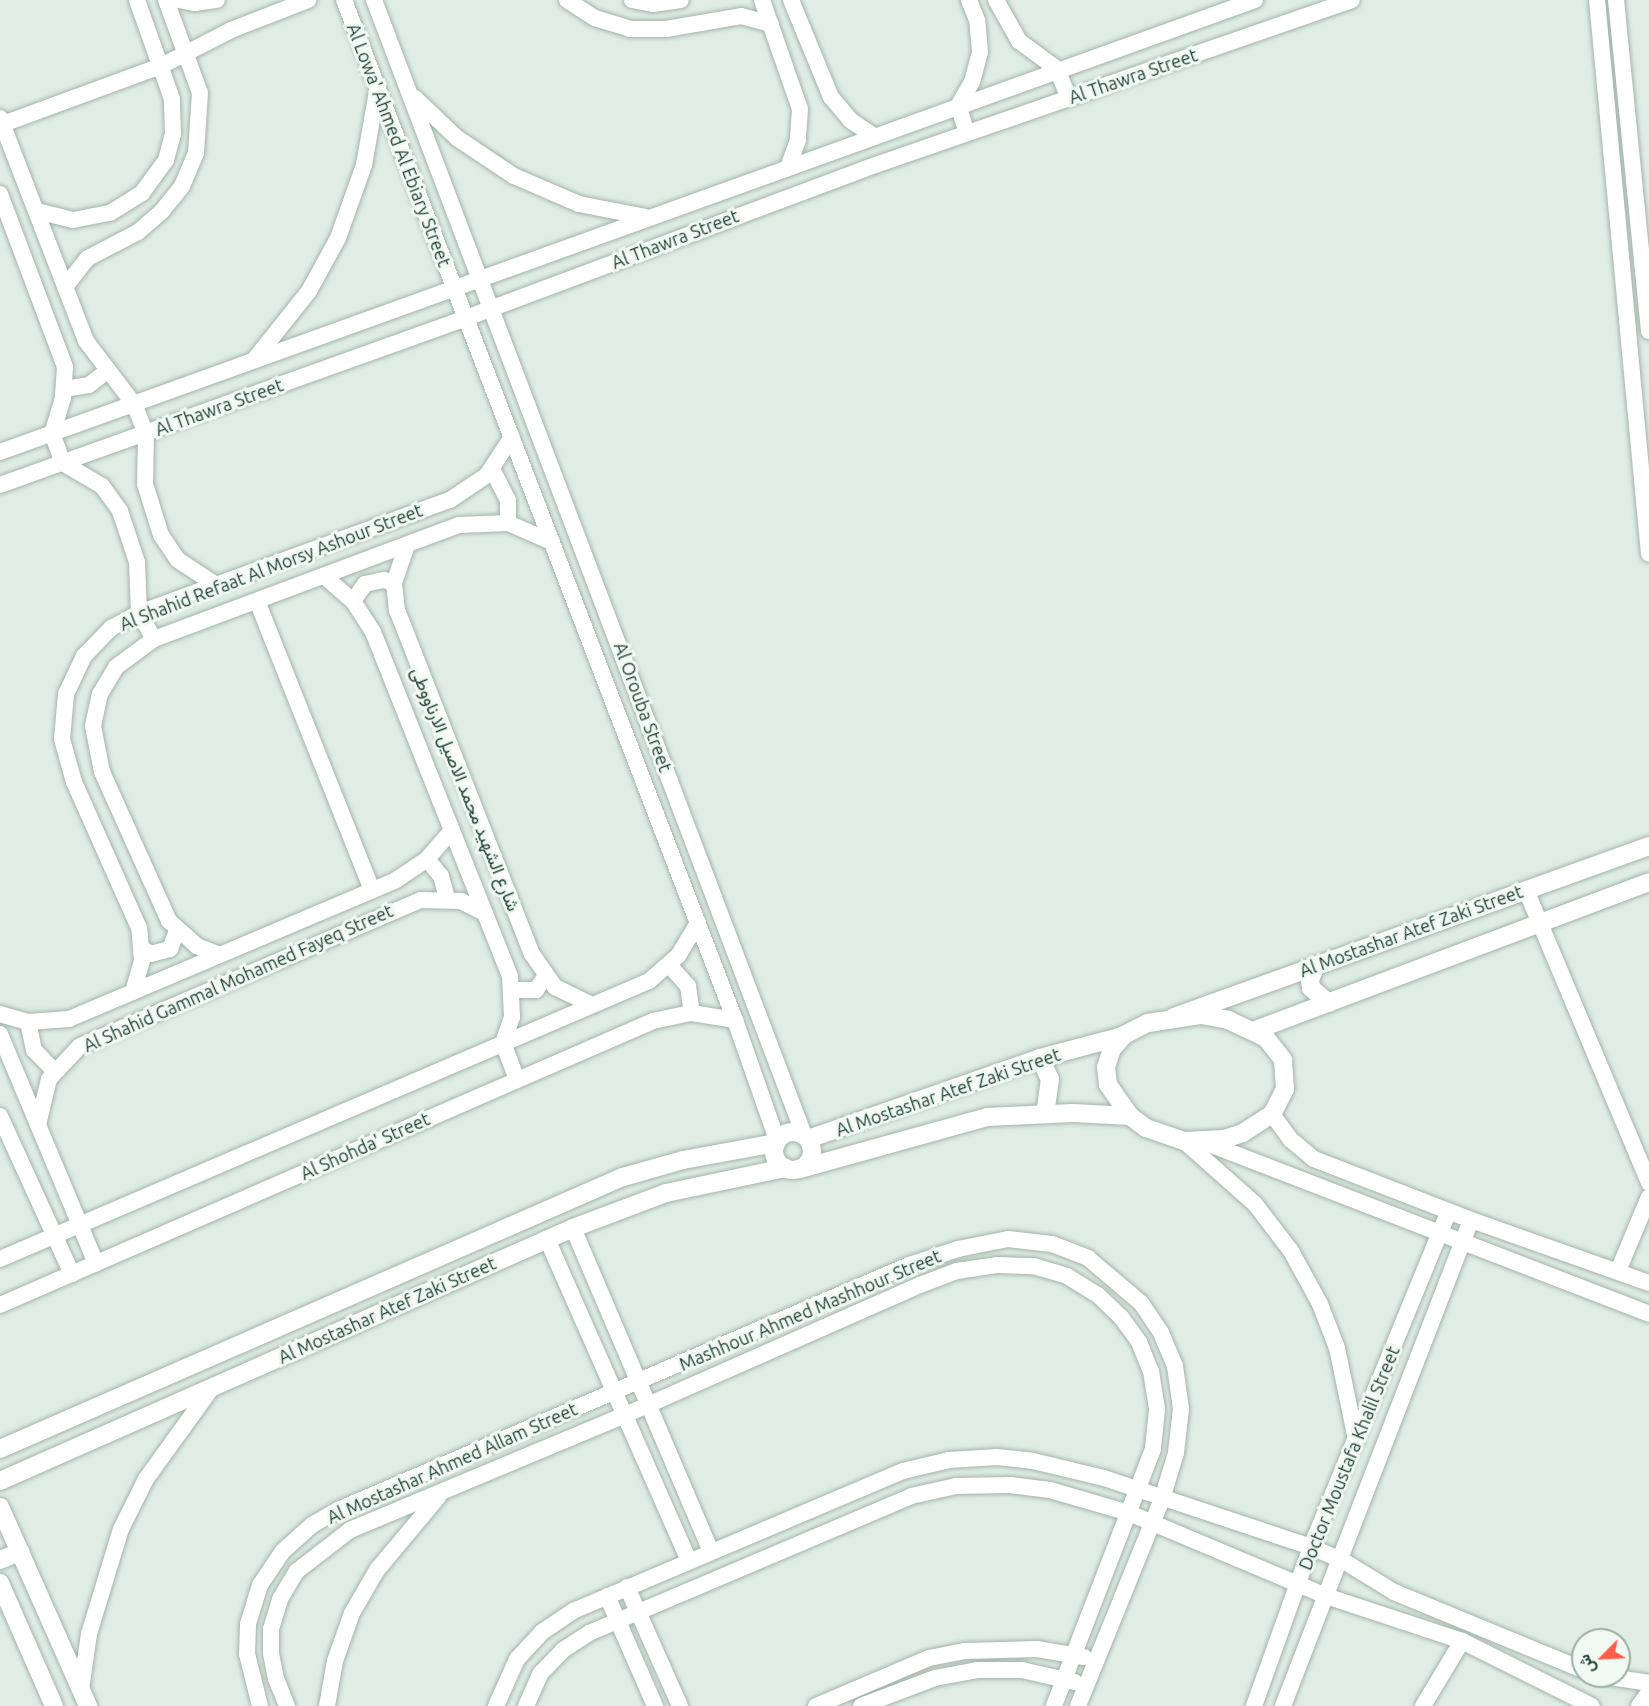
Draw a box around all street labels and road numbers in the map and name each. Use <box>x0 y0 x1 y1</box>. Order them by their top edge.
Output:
street label: Al Lowa' Ahmed Al Ebiary Street <box>343 20 455 270</box>
street label: Al Thawra Street <box>1066 44 1200 108</box>
street label: Al Thawra Street <box>608 205 742 273</box>
street label: Al Thawra Street <box>152 374 286 440</box>
street label: Al Shahid Refaat Al Morsy Ashour Street <box>117 499 425 635</box>
street label: Al Orouba Street <box>610 639 676 775</box>
street label: شارع الشهيد محمد الاصيل الارناووطى <box>407 664 525 914</box>
street label: Al Mostashar Atef Zaki Street <box>1296 880 1526 982</box>
street label: Al Shahid Gammal Mohamed Fayeq Street <box>80 900 396 1056</box>
street label: Al Mostashar Atef Zaki Street <box>833 1043 1063 1141</box>
street label: Al Shohda' Street <box>297 1108 433 1184</box>
street label: Mashhour Ahmed Mashhour Street <box>676 1245 944 1375</box>
street label: Al Mostashar Atef Zaki Street <box>275 1252 499 1368</box>
street label: Doctor Moustafa Khalil Street <box>1294 1343 1404 1573</box>
street label: Al Mostashar Ahmed Allam Street <box>324 1398 580 1528</box>

